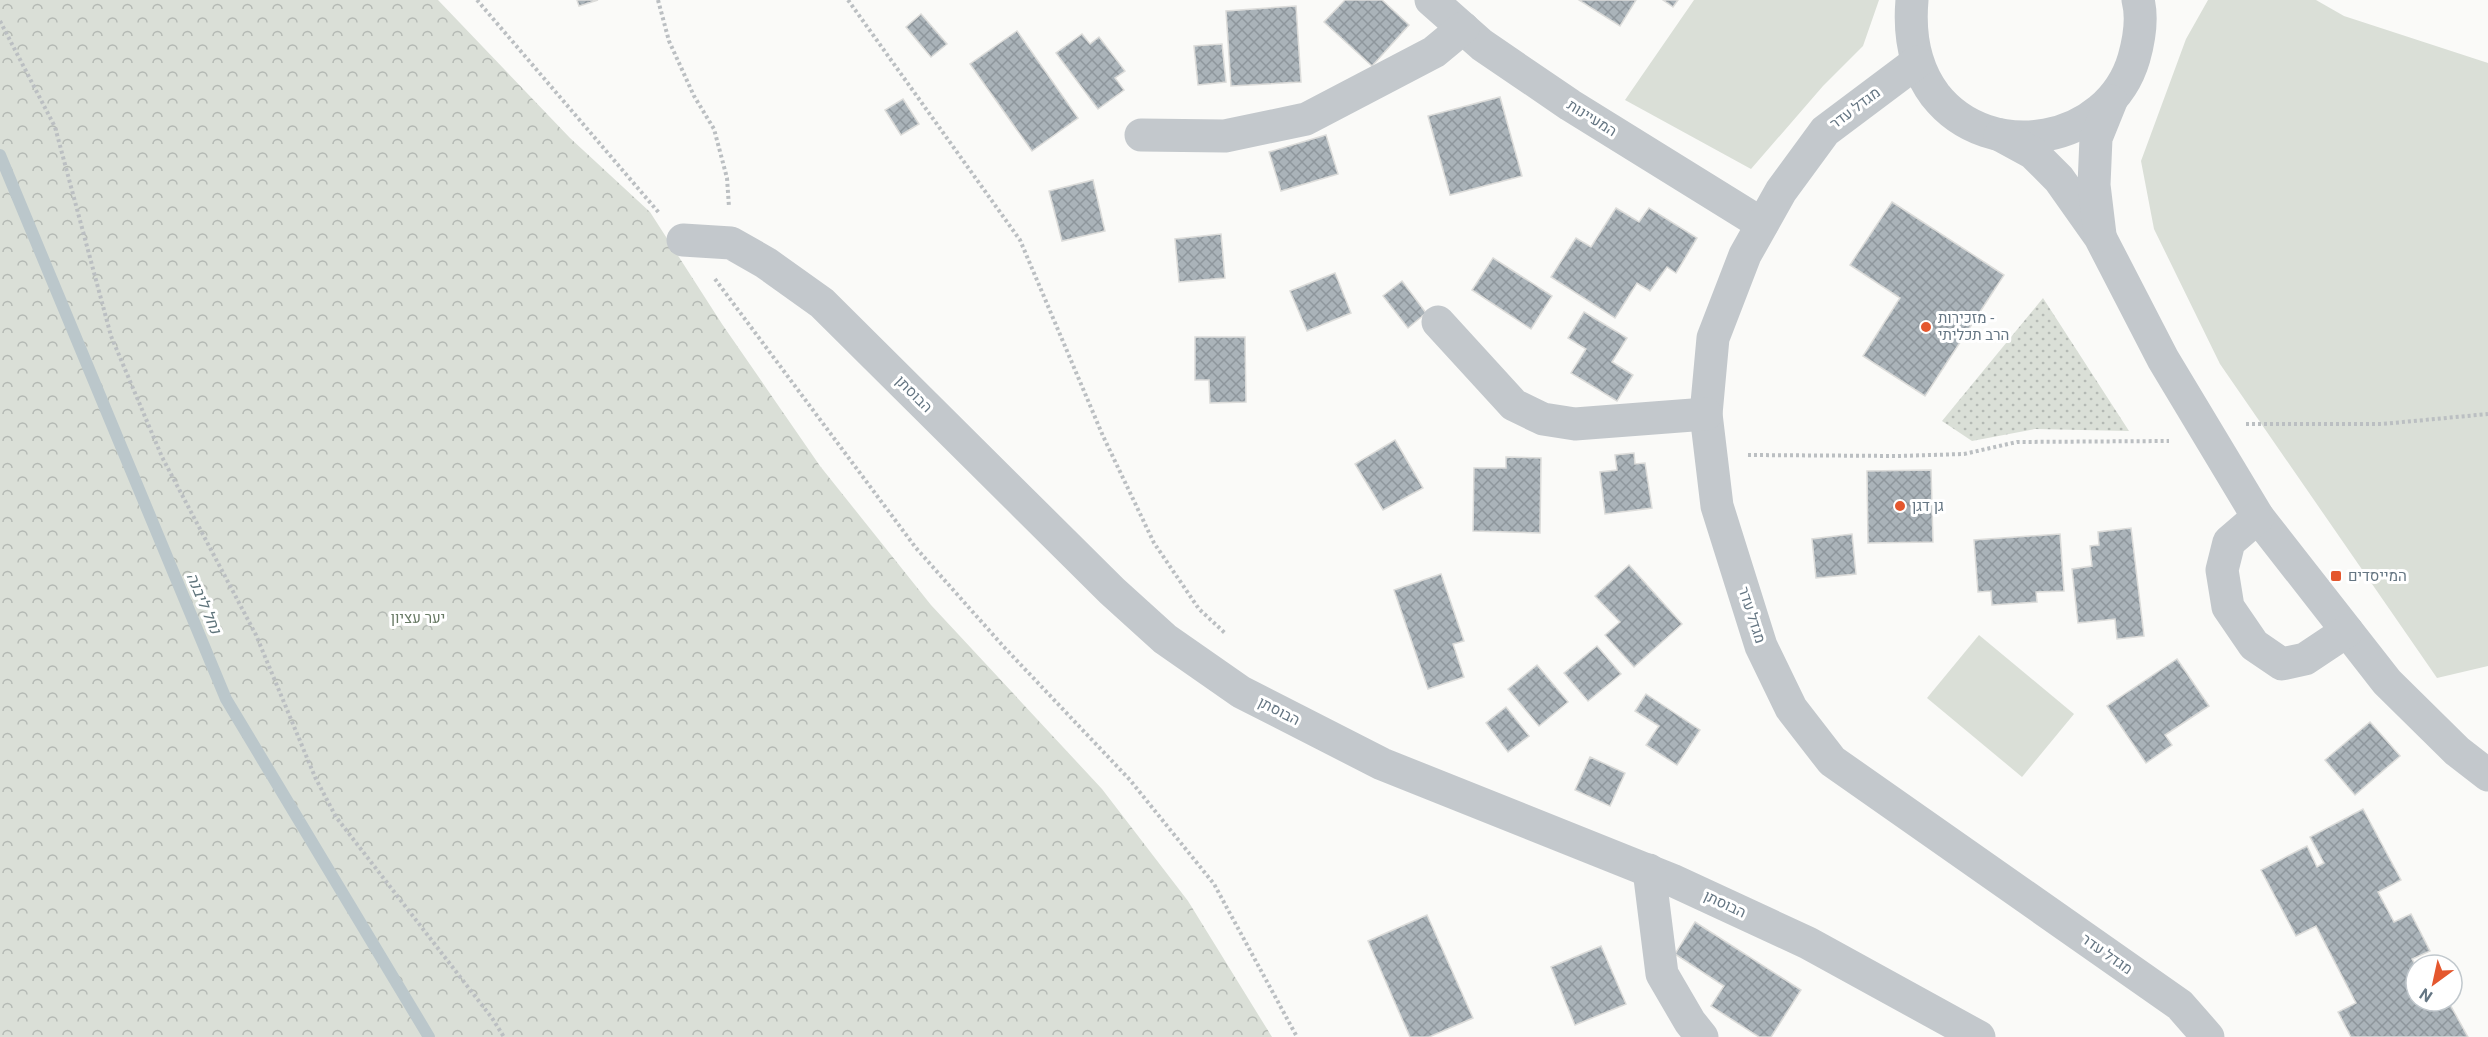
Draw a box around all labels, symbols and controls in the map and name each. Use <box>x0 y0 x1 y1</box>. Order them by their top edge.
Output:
street label: מגדל עדר <box>1826 83 1884 133</box>
street label: המעיינות <box>1564 96 1620 140</box>
place label: מזכירות - הרב תכליתי <box>1938 309 2009 344</box>
marker: מזכירות - הרב תכליתי <box>1919 320 1933 334</box>
street label: הבוסתן <box>892 372 936 416</box>
place label: גן דגן <box>1912 497 1944 515</box>
marker: גן דגן <box>1893 499 1907 513</box>
place label: המייסדים <box>2348 567 2407 585</box>
marker: המייסדים <box>2329 569 2343 583</box>
water label: נחל ליבנה <box>183 570 226 637</box>
street label: מגדל עדר <box>1734 584 1770 646</box>
park label: יער עציון <box>391 609 445 627</box>
street label: הבוסתן <box>1255 693 1303 729</box>
street label: הבוסתן <box>1701 886 1749 922</box>
street label: מגדל עדר <box>2078 930 2136 978</box>
north arrow <box>2404 953 2464 1013</box>
text: N <box>2416 984 2436 1006</box>

